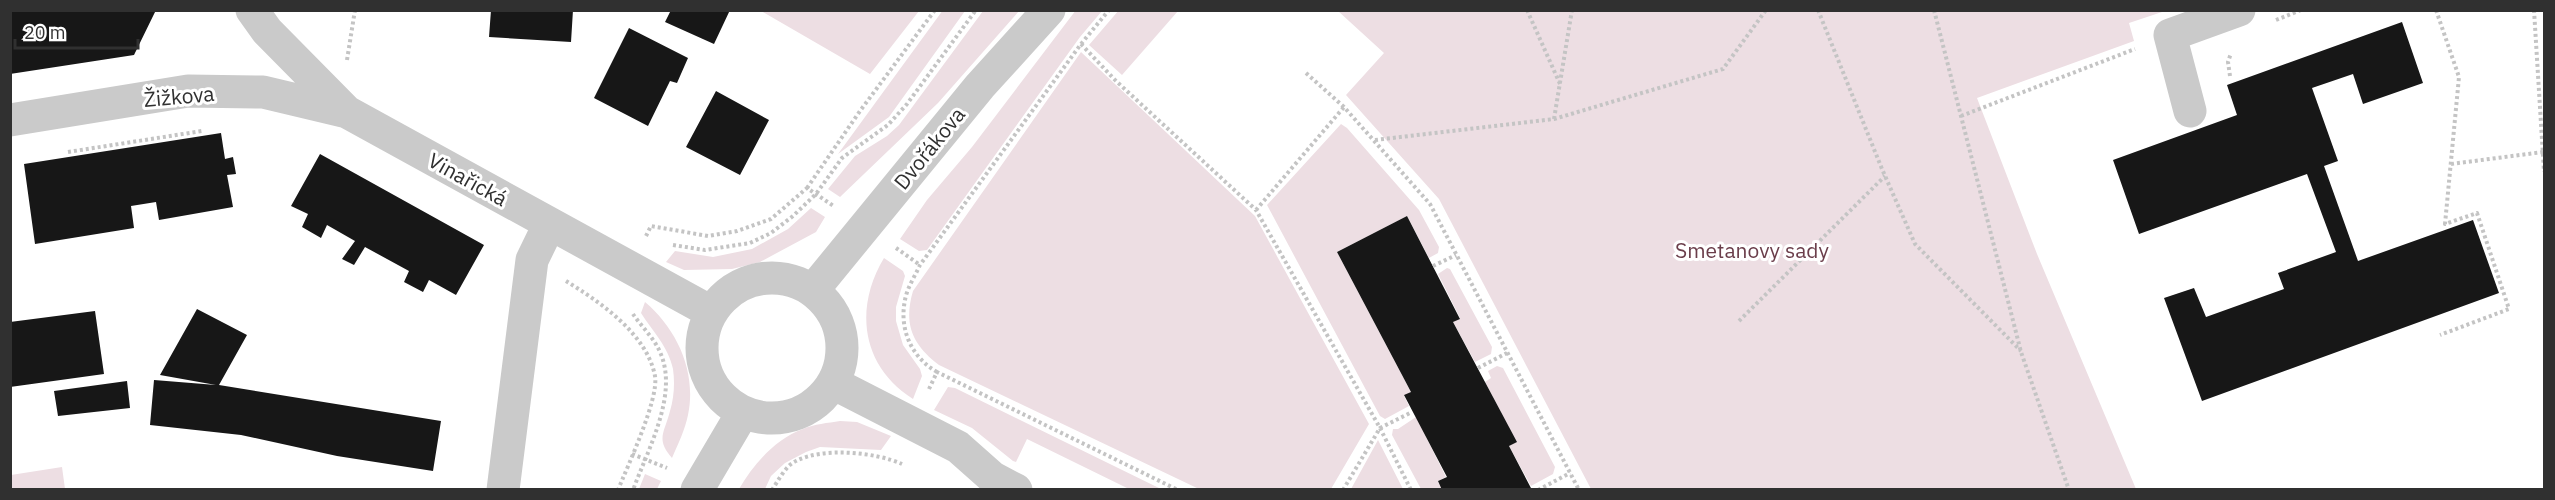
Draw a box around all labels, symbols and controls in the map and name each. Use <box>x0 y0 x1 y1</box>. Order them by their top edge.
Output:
scale bar <box>15 12 138 50</box>
text: 20 m <box>24 21 66 44</box>
street label: Žižkova <box>142 79 216 113</box>
street label: Dvořákova <box>887 101 971 195</box>
street label: Vinařická <box>423 146 513 212</box>
park label: Smetanovy sady <box>1675 236 1830 264</box>

